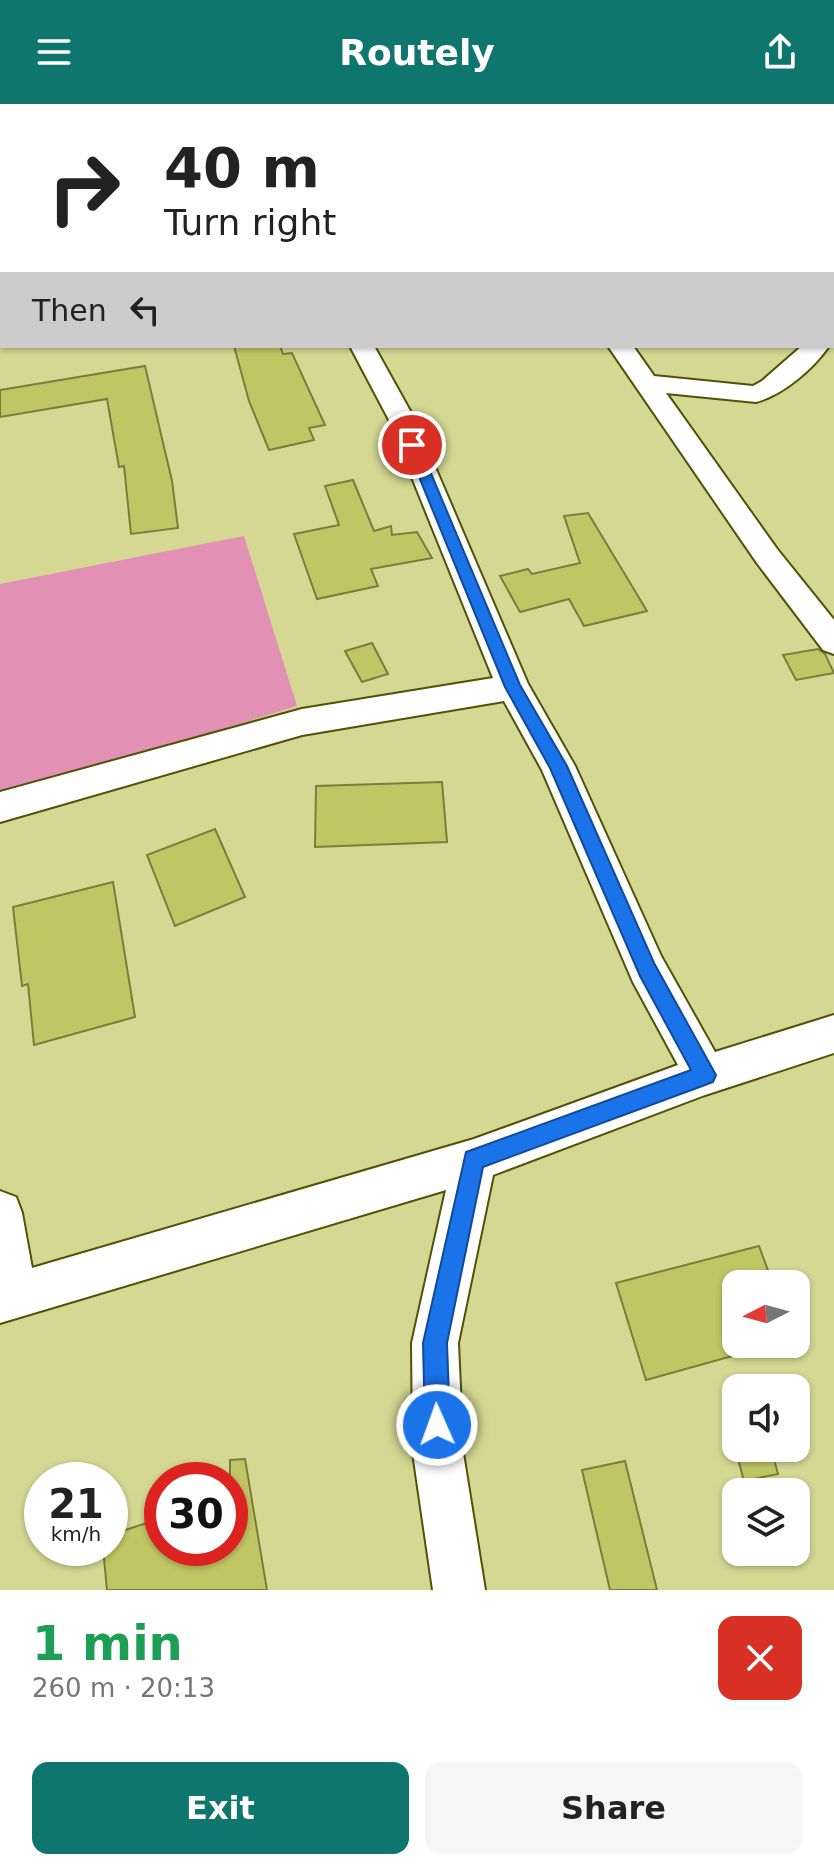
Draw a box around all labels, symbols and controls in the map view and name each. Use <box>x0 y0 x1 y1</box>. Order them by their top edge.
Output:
icon: menu <box>32 30 76 74</box>
icon: share <box>758 30 802 74</box>
text: Routely <box>339 32 495 73</box>
text: 40 m <box>164 135 320 200</box>
icon: right <box>32 136 136 240</box>
text: Turn right <box>164 202 336 243</box>
icon: left <box>123 288 167 332</box>
text: Then <box>32 293 107 328</box>
pin <box>378 411 446 479</box>
icon: arrive <box>390 423 434 467</box>
north arrow <box>722 1270 810 1358</box>
map controls <box>722 1270 810 1566</box>
button: sound <box>722 1374 810 1462</box>
position arrow <box>395 1383 479 1467</box>
speed limit sign: 30 <box>144 1462 248 1566</box>
button: layers <box>722 1478 810 1566</box>
text: 21 <box>48 1481 104 1527</box>
text: km/h <box>51 1522 101 1546</box>
text: 1 min <box>32 1615 183 1671</box>
button: close <box>718 1616 802 1700</box>
text: 260 m · 20:13 <box>32 1673 215 1703</box>
button: Exit <box>32 1762 409 1854</box>
button: Share <box>425 1762 802 1854</box>

